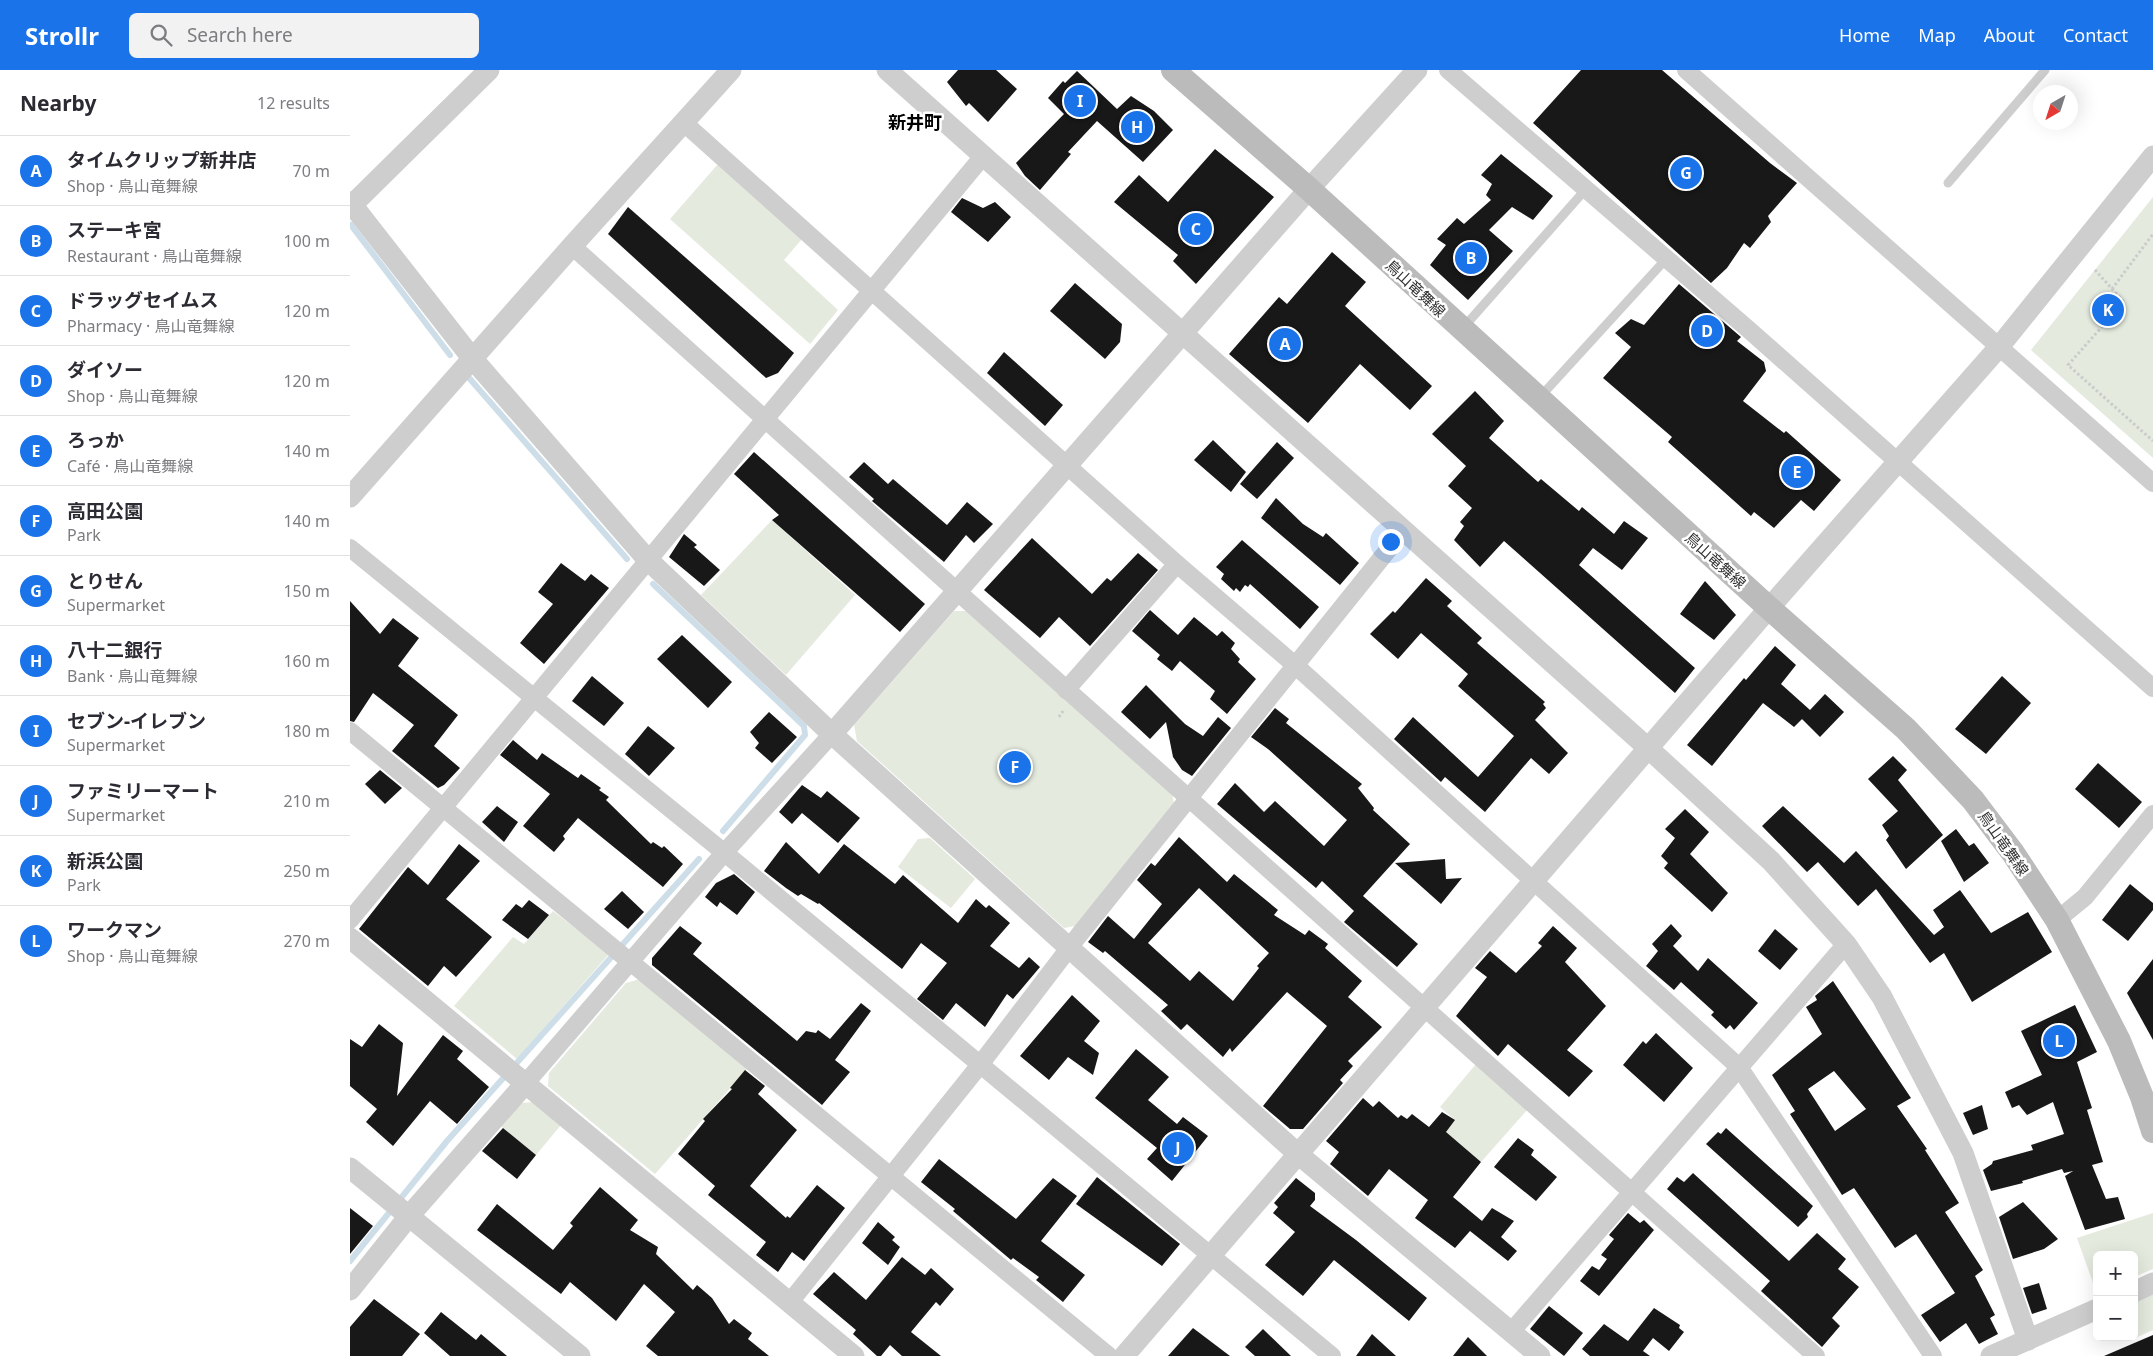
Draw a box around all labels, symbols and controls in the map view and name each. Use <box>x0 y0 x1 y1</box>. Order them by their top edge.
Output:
search box <box>129 13 479 58</box>
text: Strollr <box>25 19 99 52</box>
icon: search <box>147 21 175 49</box>
text: Search here <box>187 22 293 48</box>
text: Home <box>1839 23 1890 47</box>
text: Map <box>1918 23 1956 47</box>
text: About <box>1984 23 2035 47</box>
text: Contact <box>2063 23 2128 47</box>
pin: I <box>1064 82 1096 120</box>
north arrow <box>2033 85 2078 130</box>
text: Nearby <box>20 89 96 117</box>
text: 12 results <box>257 92 330 114</box>
pin: H <box>1121 108 1153 146</box>
district label: 新井町 <box>888 110 942 134</box>
text: タイムクリップ新井店 <box>67 147 257 173</box>
pin: G <box>1670 154 1702 192</box>
text: A <box>30 160 42 182</box>
text: 70 m <box>293 160 330 182</box>
text: Shop · 鳥山竜舞線 <box>67 175 198 197</box>
pin: C <box>1180 210 1212 248</box>
text: ステーキ宮 <box>67 217 162 243</box>
text: B <box>31 230 41 252</box>
text: 100 m <box>283 230 330 252</box>
pin: B <box>1455 239 1487 277</box>
text: Restaurant · 鳥山竜舞線 <box>67 245 242 267</box>
street label: 鳥山竜舞線 <box>1382 255 1450 321</box>
text: ドラッグセイムス <box>67 287 219 313</box>
pin: K <box>2092 291 2124 329</box>
text: C <box>31 300 41 322</box>
text: 120 m <box>283 300 330 322</box>
pin: D <box>1691 312 1723 350</box>
text: Pharmacy · 鳥山竜舞線 <box>67 315 235 337</box>
pin: A <box>1269 325 1301 363</box>
text: ダイソー <box>67 357 143 383</box>
text: D <box>30 370 42 392</box>
text: 120 m <box>283 370 330 392</box>
text: Shop · 鳥山竜舞線 <box>67 385 198 407</box>
text: ろっか <box>67 427 124 453</box>
text: E <box>32 440 40 462</box>
text: 140 m <box>283 440 330 462</box>
pin: E <box>1781 453 1813 491</box>
text: Café · 鳥山竜舞線 <box>67 455 193 477</box>
text: 高田公園 <box>67 498 143 524</box>
text: F <box>32 510 40 532</box>
text: 140 m <box>283 510 330 532</box>
text: Park <box>67 524 101 546</box>
street label: 鳥山竜舞線 <box>1681 527 1751 593</box>
your location <box>1378 529 1404 555</box>
text: とりせん <box>67 568 143 594</box>
text: G <box>30 580 42 602</box>
text: 150 m <box>283 580 330 602</box>
text: Supermarket <box>67 594 165 616</box>
text: 八十二銀行 <box>67 637 162 663</box>
text: H <box>30 650 42 672</box>
text: 160 m <box>283 650 330 672</box>
text: Bank · 鳥山竜舞線 <box>67 665 197 687</box>
text: セブン-イレブン <box>67 708 206 734</box>
text: I <box>33 720 39 742</box>
text: 180 m <box>283 720 330 742</box>
text: Supermarket <box>67 734 165 756</box>
pin: F <box>999 748 1031 786</box>
text: ファミリーマート <box>67 778 219 804</box>
text: J <box>33 790 39 812</box>
text: 210 m <box>283 790 330 812</box>
text: Supermarket <box>67 804 165 826</box>
street label: 鳥山竜舞線 <box>1974 807 2034 879</box>
text: 新浜公園 <box>67 848 143 874</box>
text: K <box>31 860 41 882</box>
text: 250 m <box>283 860 330 882</box>
text: Park <box>67 874 101 896</box>
text: ワークマン <box>67 917 162 943</box>
text: L <box>32 930 40 952</box>
text: 270 m <box>283 930 330 952</box>
text: Shop · 鳥山竜舞線 <box>67 945 198 967</box>
pin: L <box>2043 1022 2075 1060</box>
pin: J <box>1162 1129 1194 1167</box>
map controls <box>2093 1251 2138 1341</box>
button: + <box>2093 1251 2138 1296</box>
button: − <box>2093 1296 2138 1341</box>

